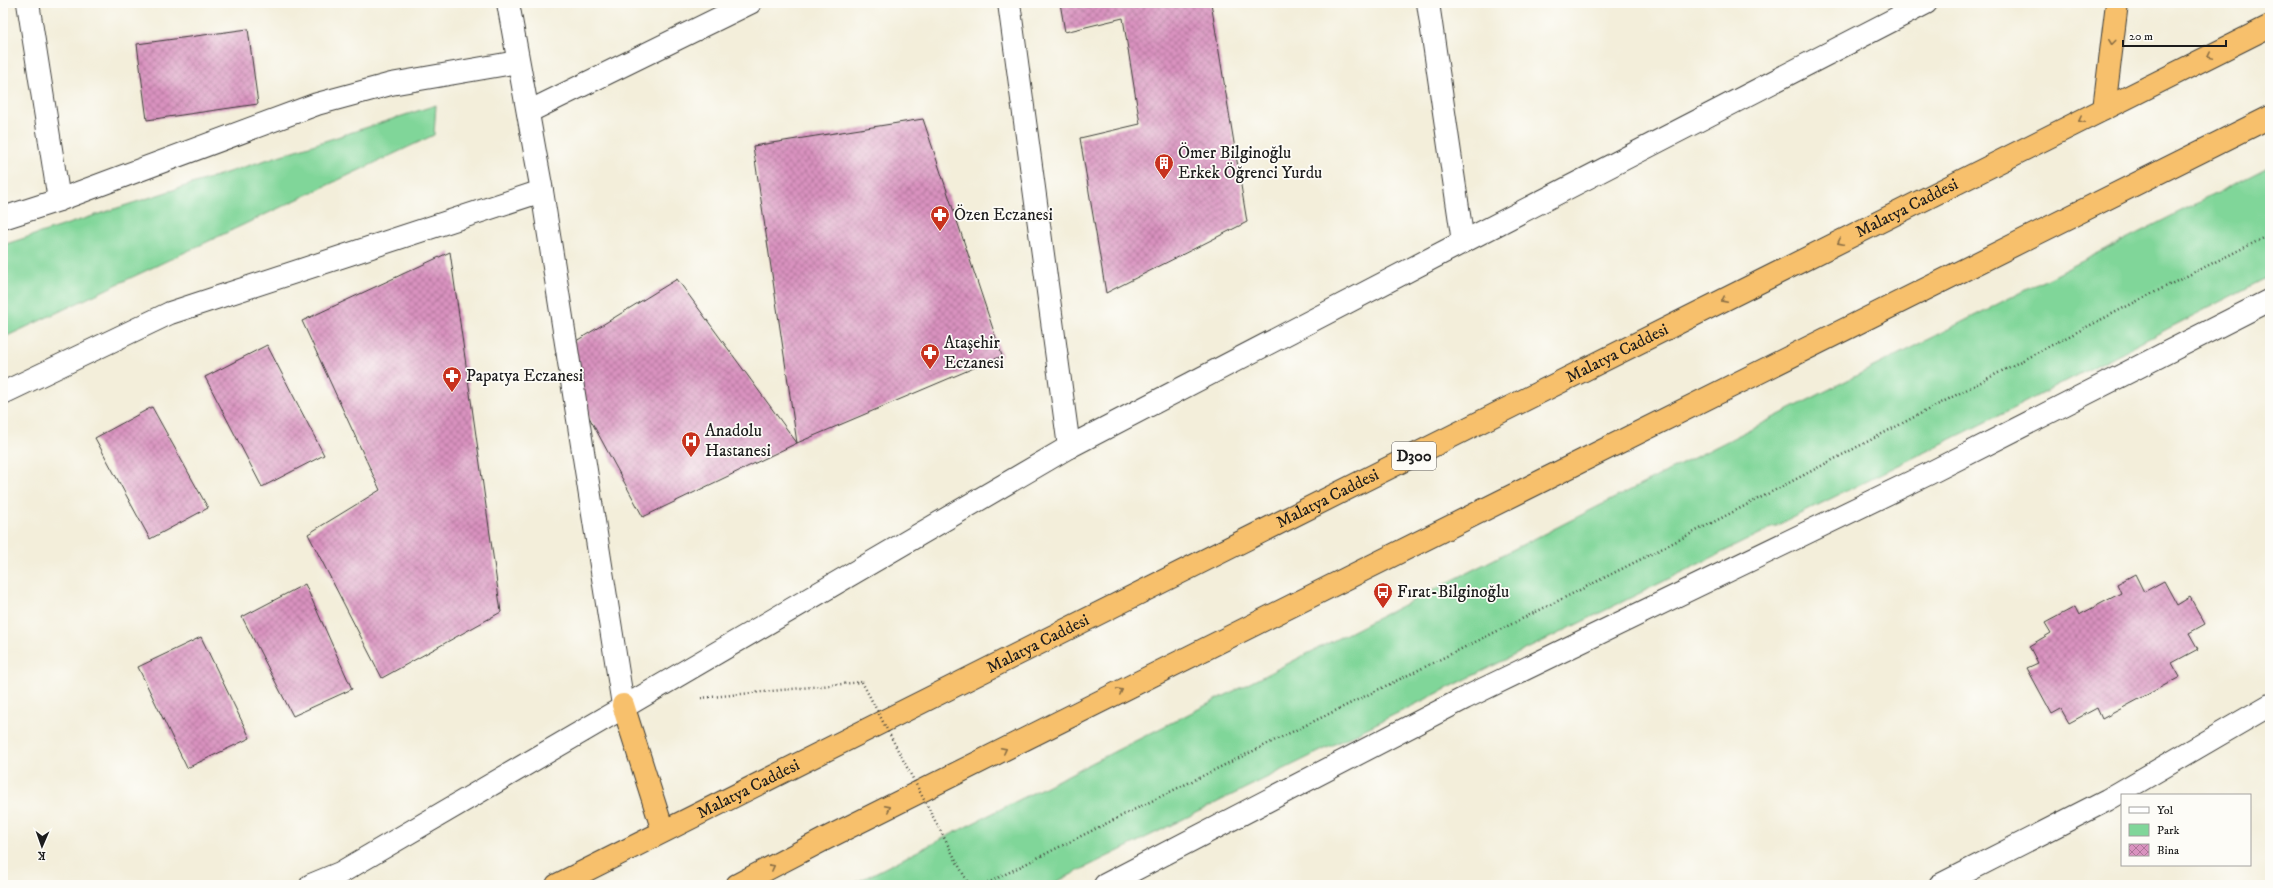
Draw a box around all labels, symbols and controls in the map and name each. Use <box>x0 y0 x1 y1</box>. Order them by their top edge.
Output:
scale bar <box>2123 22 2226 48</box>
text: 20 m <box>2129 29 2153 44</box>
one-way arrow <box>2108 39 2117 45</box>
one-way arrow <box>2207 51 2214 59</box>
one-way arrow <box>2078 116 2086 123</box>
place label: Ömer Bilginoğlu Erkek Öğrenci Yurdu <box>1178 142 1322 184</box>
building icon: Ömer Bilginoğlu Erkek Öğrenci Yurdu <box>1153 152 1175 180</box>
street label: Malatya Caddesi <box>1852 173 1962 243</box>
pharmacy icon: Özen Eczanesi <box>929 204 951 232</box>
place label: Özen Eczanesi <box>954 204 1053 226</box>
one-way arrow <box>1837 237 1844 244</box>
one-way arrow <box>1721 295 1728 303</box>
street label: Malatya Caddesi <box>1562 318 1672 388</box>
place label: Ataşehir Eczanesi <box>944 332 1004 374</box>
pharmacy icon: Ataşehir Eczanesi <box>919 342 941 370</box>
pharmacy icon: Papatya Eczanesi <box>441 365 463 393</box>
place label: Papatya Eczanesi <box>466 365 583 387</box>
place label: Anadolu Hastanesi <box>705 420 771 462</box>
hospital icon: Anadolu Hastanesi <box>680 430 702 458</box>
road number: D300 <box>1392 442 1436 470</box>
street label: Malatya Caddesi <box>1272 464 1383 534</box>
bus stop icon: Fırat-Bilginoğlu <box>1372 581 1394 609</box>
place label: Fırat-Bilginoğlu <box>1397 581 1509 603</box>
street label: Malatya Caddesi <box>983 609 1093 679</box>
one-way arrow <box>1116 689 1124 696</box>
one-way arrow <box>1000 747 1007 754</box>
street label: Malatya Caddesi <box>693 754 803 824</box>
legend <box>2121 794 2251 866</box>
text: Yol <box>2157 803 2174 818</box>
one-way arrow <box>883 805 891 813</box>
text: Park <box>2157 823 2179 838</box>
north arrow <box>22 826 62 866</box>
text: Bina <box>2157 843 2180 858</box>
text: K <box>37 848 46 862</box>
one-way arrow <box>768 864 775 872</box>

